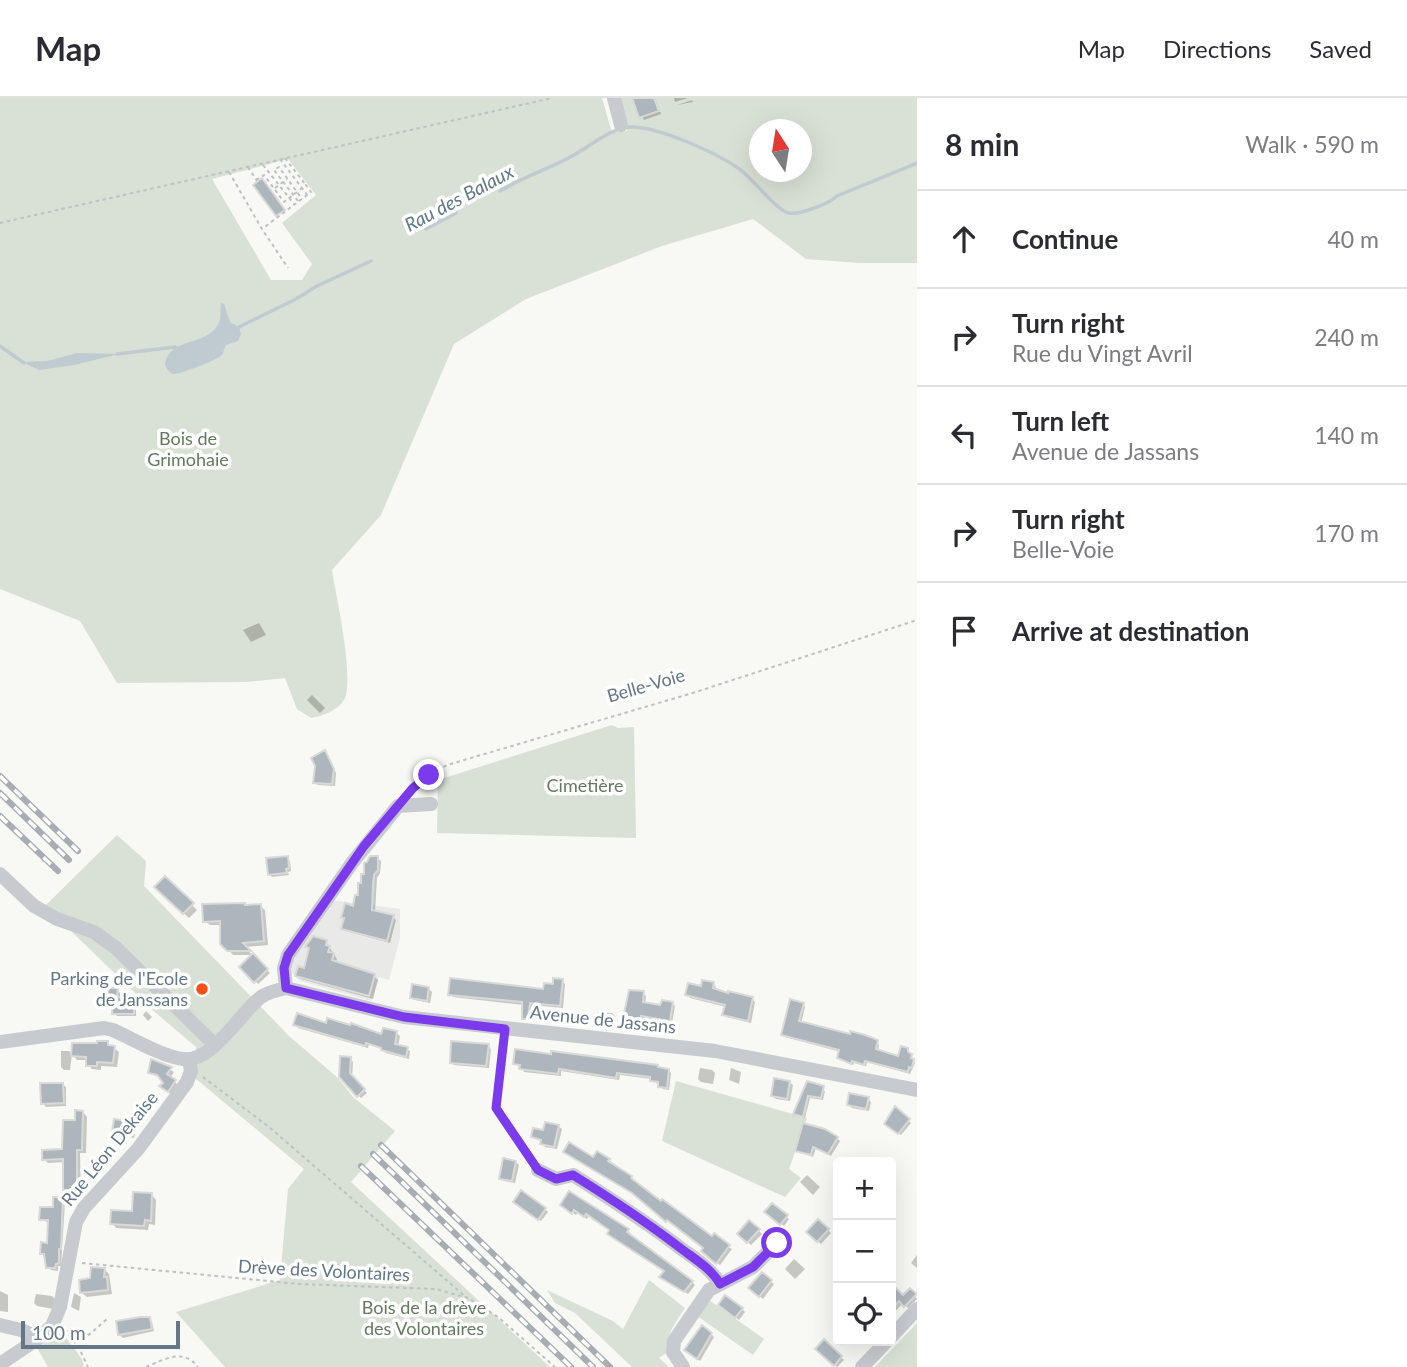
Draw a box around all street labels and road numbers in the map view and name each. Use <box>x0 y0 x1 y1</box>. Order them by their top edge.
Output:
street label: Belle-Voie <box>604 663 687 707</box>
street label: Avenue de Jassans <box>529 1000 677 1038</box>
street label: Rue Léon Dekaise <box>56 1087 162 1210</box>
street label: Drève des Volontaires <box>238 1255 411 1286</box>

